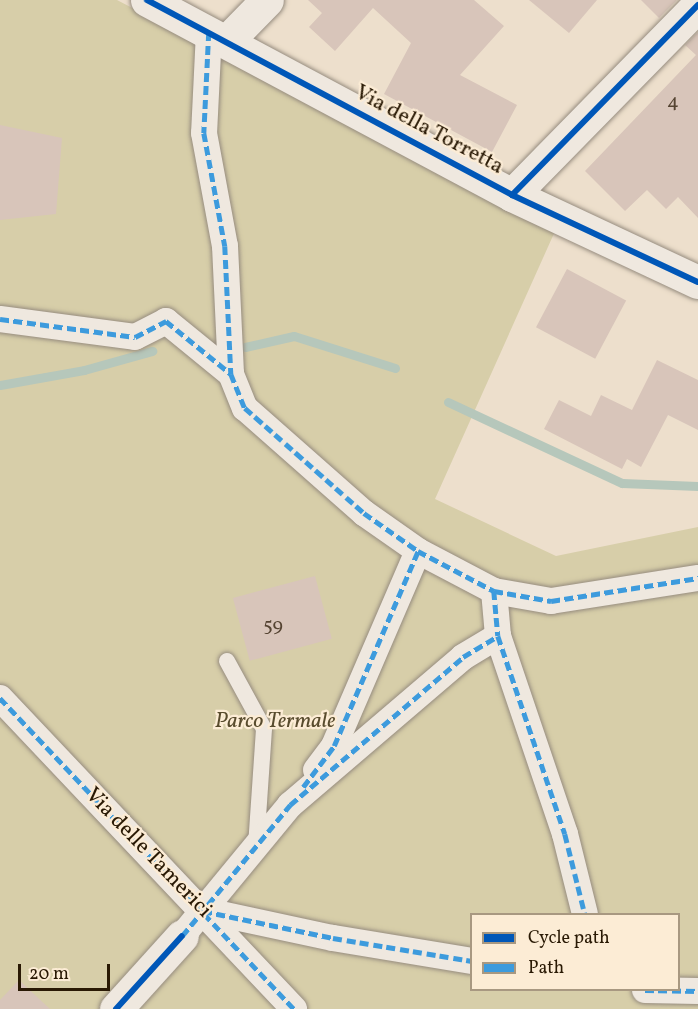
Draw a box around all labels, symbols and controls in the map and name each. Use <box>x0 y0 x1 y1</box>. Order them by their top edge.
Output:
street label: Via della Torretta <box>350 80 508 180</box>
house number: 4 <box>667 90 679 114</box>
house number: 59 <box>263 614 283 638</box>
park label: Parco Termale <box>215 709 335 735</box>
street label: Via delle Tamerici <box>79 782 217 924</box>
legend <box>470 913 680 991</box>
text: Cycle path <box>528 926 610 951</box>
scale bar <box>21 952 112 990</box>
text: Path <box>528 956 564 981</box>
text: 20 m <box>29 962 69 987</box>

